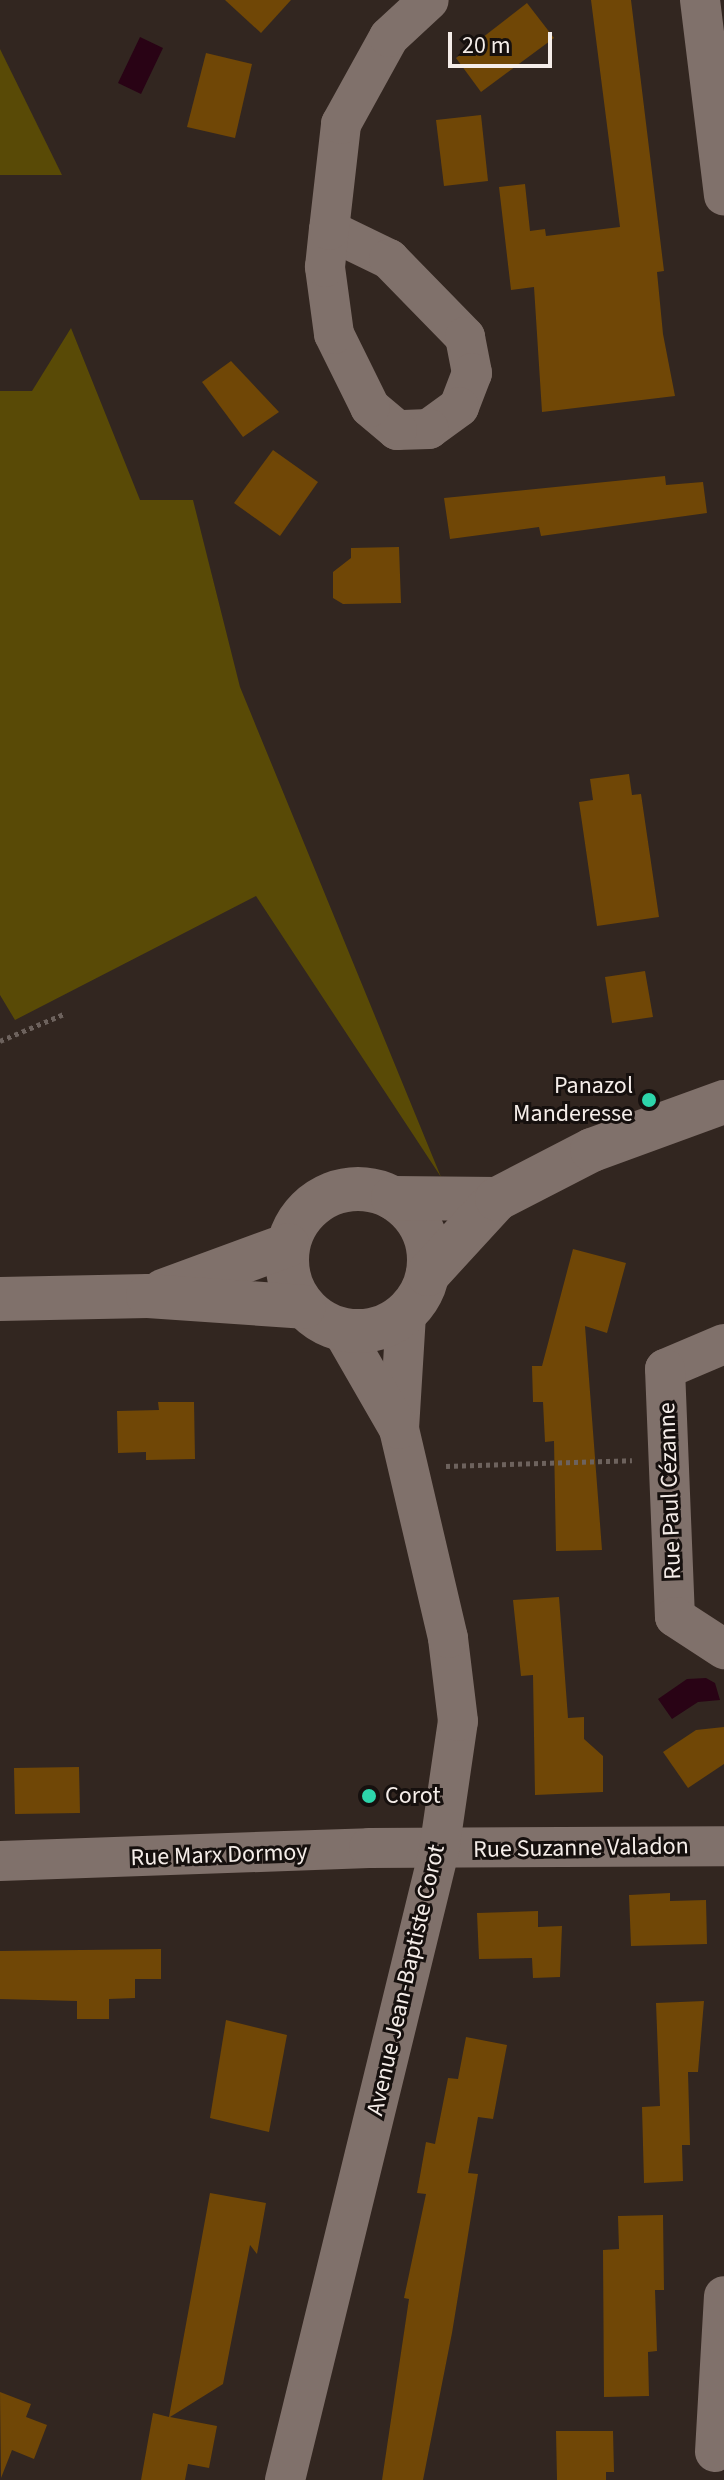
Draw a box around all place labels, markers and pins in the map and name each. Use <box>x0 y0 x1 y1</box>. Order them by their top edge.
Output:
place label: Panazol Manderesse <box>513 1072 633 1128</box>
marker: Panazol Manderesse <box>640 1091 658 1109</box>
place label: Corot <box>385 1782 441 1810</box>
marker: Corot <box>360 1787 378 1805</box>

